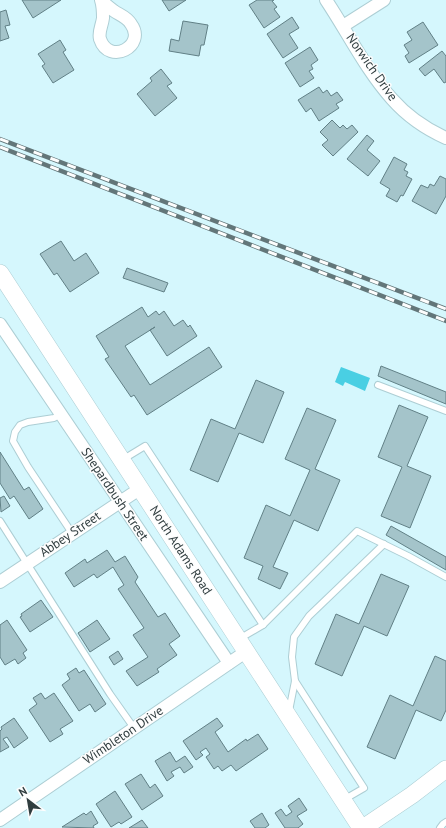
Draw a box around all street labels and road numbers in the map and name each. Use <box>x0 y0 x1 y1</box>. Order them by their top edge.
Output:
street label: Norwich Drive <box>342 30 402 104</box>
street label: Shepardbush Street <box>78 444 153 544</box>
street label: North Adams Road <box>146 502 216 598</box>
street label: Abbey Street <box>36 507 104 561</box>
street label: Wimbleton Drive <box>80 702 166 768</box>

